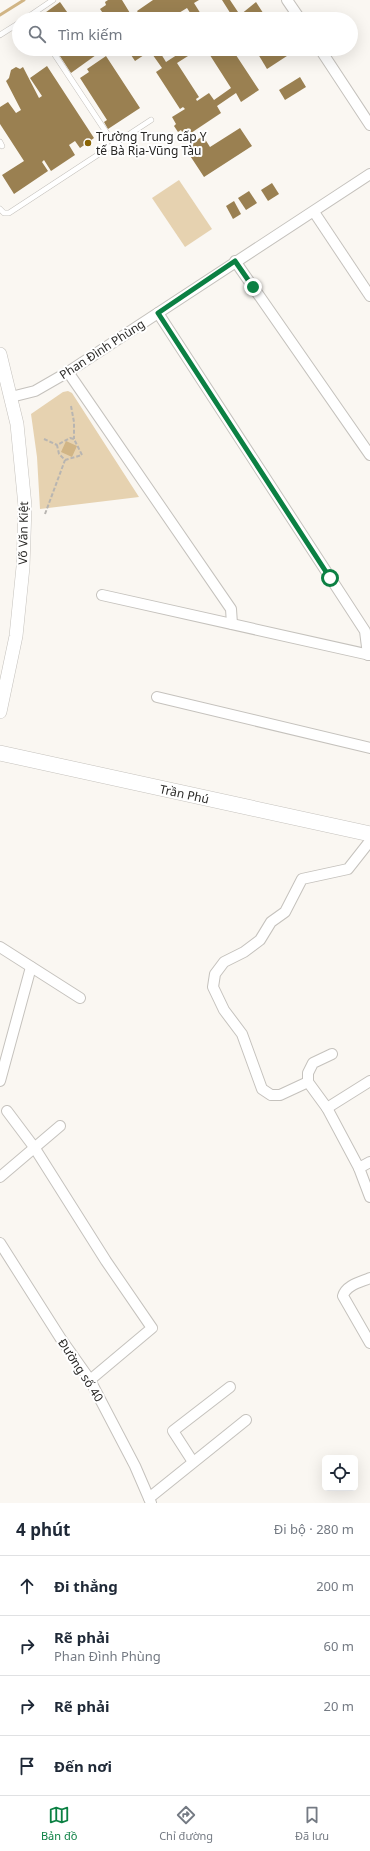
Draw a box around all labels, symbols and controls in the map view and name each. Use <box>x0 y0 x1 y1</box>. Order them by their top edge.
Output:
search box <box>12 12 358 56</box>
icon: search <box>26 23 48 45</box>
text: Tìm kiếm <box>58 24 123 44</box>
place label: Trường Trung cấp Y tế Bà Rịa-Vũng Tàu <box>96 128 207 159</box>
marker: Trường Trung cấp Y tế Bà Rịa-Vũng Tàu <box>83 138 93 148</box>
route end <box>244 278 262 296</box>
street label: Phan Đình Phùng <box>56 315 148 383</box>
street label: Võ Văn Kiệt <box>14 501 32 565</box>
route start <box>321 569 339 587</box>
street label: Trần Phú <box>158 780 211 807</box>
street label: Đường số 40 <box>54 1335 108 1405</box>
map controls <box>322 1455 358 1491</box>
button: locate <box>322 1455 358 1491</box>
text: 4 phút <box>16 1518 70 1541</box>
text: Đi bộ · 280 m <box>274 1520 354 1538</box>
icon: ahead <box>16 1575 38 1597</box>
text: Đi thẳng <box>54 1576 118 1596</box>
text: 200 m <box>316 1577 354 1595</box>
text: Rẽ phải <box>54 1627 109 1647</box>
icon: right <box>16 1635 38 1657</box>
text: 60 m <box>324 1637 354 1655</box>
text: Phan Đình Phùng <box>54 1647 161 1665</box>
icon: right <box>16 1695 38 1717</box>
text: Rẽ phải <box>54 1696 109 1716</box>
text: 20 m <box>324 1697 354 1715</box>
icon: arrive <box>16 1755 38 1777</box>
text: Đến nơi <box>54 1756 112 1776</box>
tab: Bản đồ <box>41 1804 77 1843</box>
tab: Chỉ đường <box>159 1804 213 1843</box>
tab: Đã lưu <box>295 1804 329 1843</box>

